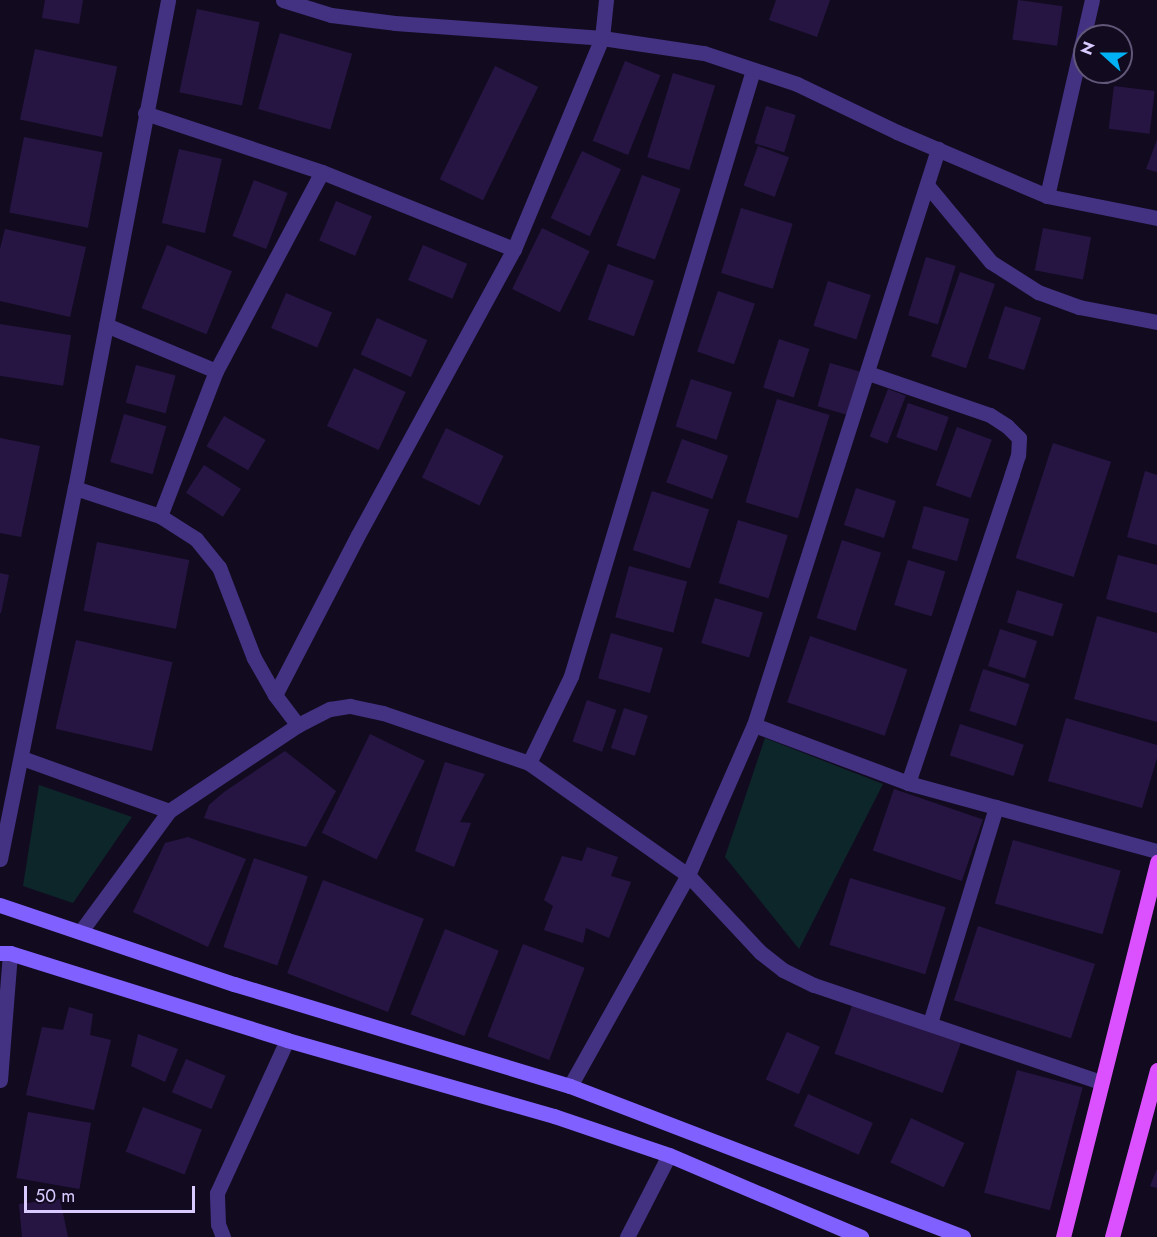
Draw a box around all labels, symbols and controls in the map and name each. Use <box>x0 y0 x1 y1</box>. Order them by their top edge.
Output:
north arrow <box>1073 24 1133 84</box>
text: N <box>1075 38 1101 58</box>
scale bar <box>27 1174 198 1212</box>
text: 50 m <box>35 1183 75 1209</box>

